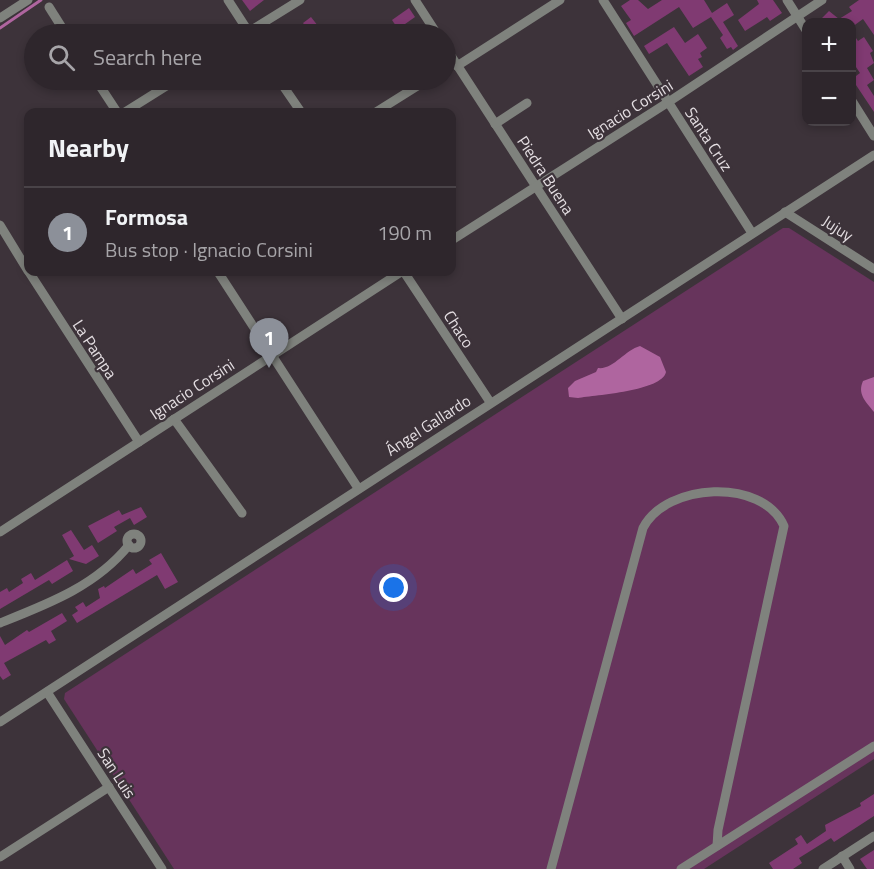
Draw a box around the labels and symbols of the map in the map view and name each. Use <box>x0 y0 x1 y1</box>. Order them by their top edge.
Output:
street label: Ignacio Corsini <box>583 73 677 145</box>
street label: Santa Cruz <box>679 102 739 176</box>
street label: Piedra Buena <box>512 131 580 219</box>
street label: Jujuy <box>818 209 859 247</box>
street label: Chaco <box>438 305 480 353</box>
street label: La Pampa <box>67 315 123 383</box>
pin: 1 <box>250 318 288 368</box>
street label: Ignacio Corsini <box>145 353 239 425</box>
street label: Ángel Gallardo <box>381 388 475 462</box>
your location <box>379 573 408 602</box>
street label: San Luis <box>92 743 142 803</box>

